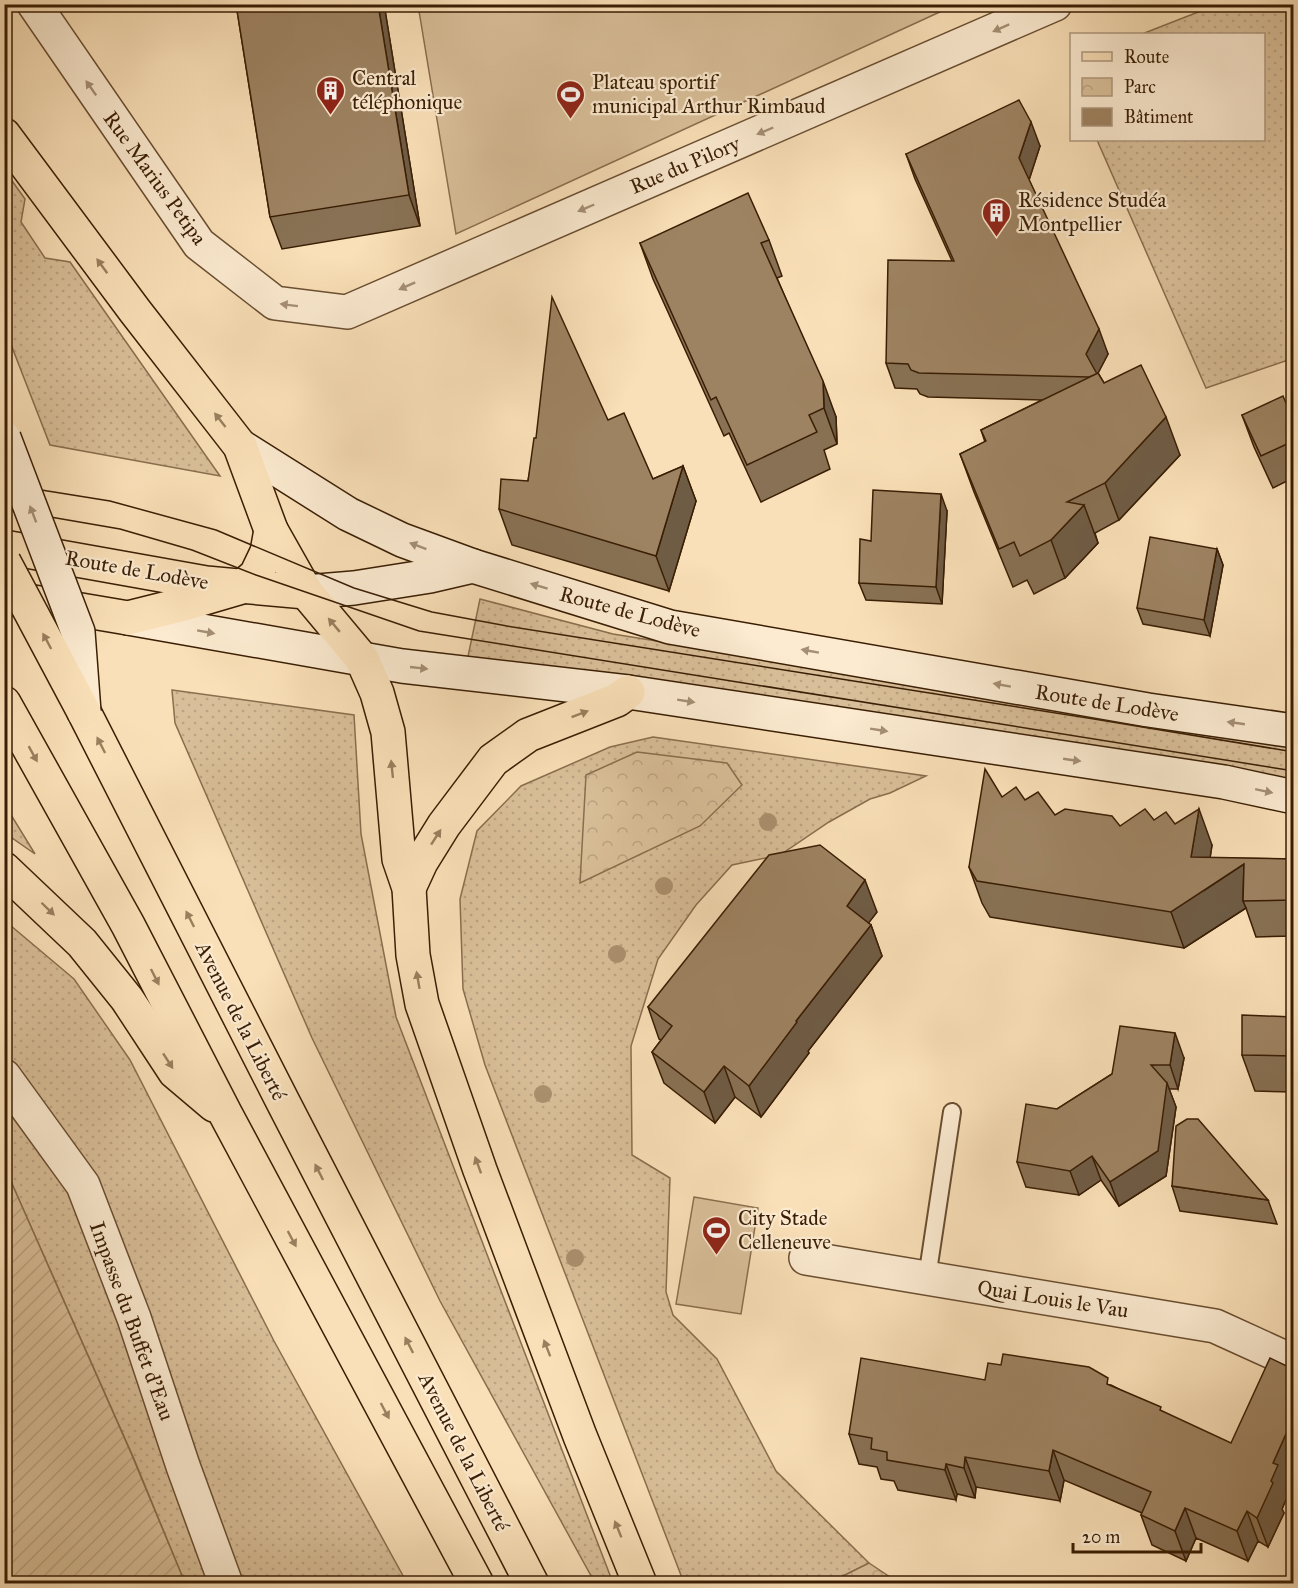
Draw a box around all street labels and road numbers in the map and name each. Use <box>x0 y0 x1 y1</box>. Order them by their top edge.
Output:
street label: Rue Marius Petipa <box>98 106 212 250</box>
street label: Rue du Pilory <box>626 130 745 200</box>
street label: Route de Lodève <box>63 545 211 595</box>
street label: Route de Lodève <box>557 581 704 643</box>
street label: Route de Lodève <box>1033 679 1181 727</box>
street label: Avenue de la Liberté <box>189 936 292 1105</box>
street label: Impasse du Buffet d'Eau <box>84 1218 180 1424</box>
street label: Quai Louis le Vau <box>976 1274 1130 1324</box>
street label: Avenue de la Liberté <box>412 1367 515 1536</box>

